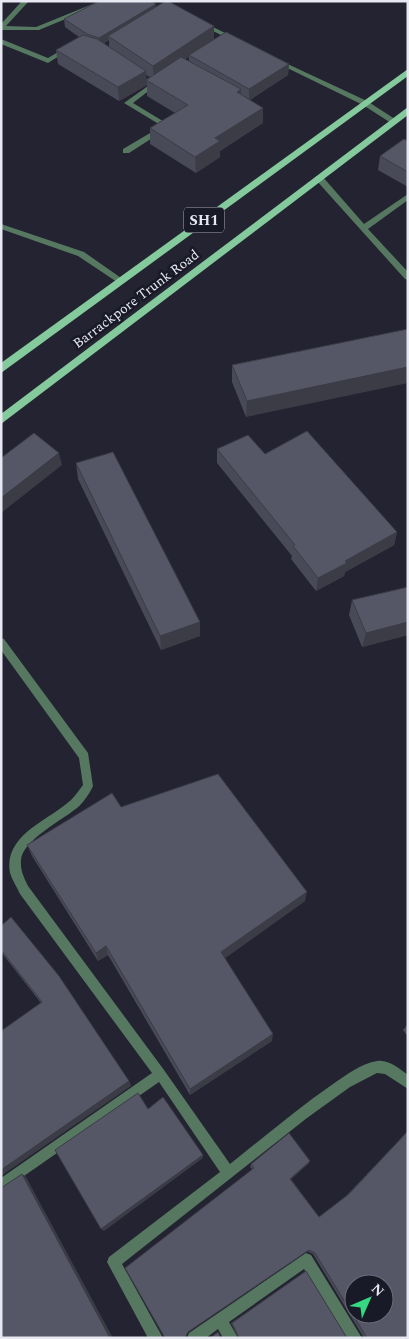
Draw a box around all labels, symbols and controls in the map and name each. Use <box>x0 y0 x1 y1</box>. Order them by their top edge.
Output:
road number: SH1 <box>184 208 224 232</box>
street label: Barrackpore Trunk Road <box>68 244 204 354</box>
north arrow <box>344 1274 394 1324</box>
text: N <box>366 1279 389 1302</box>

